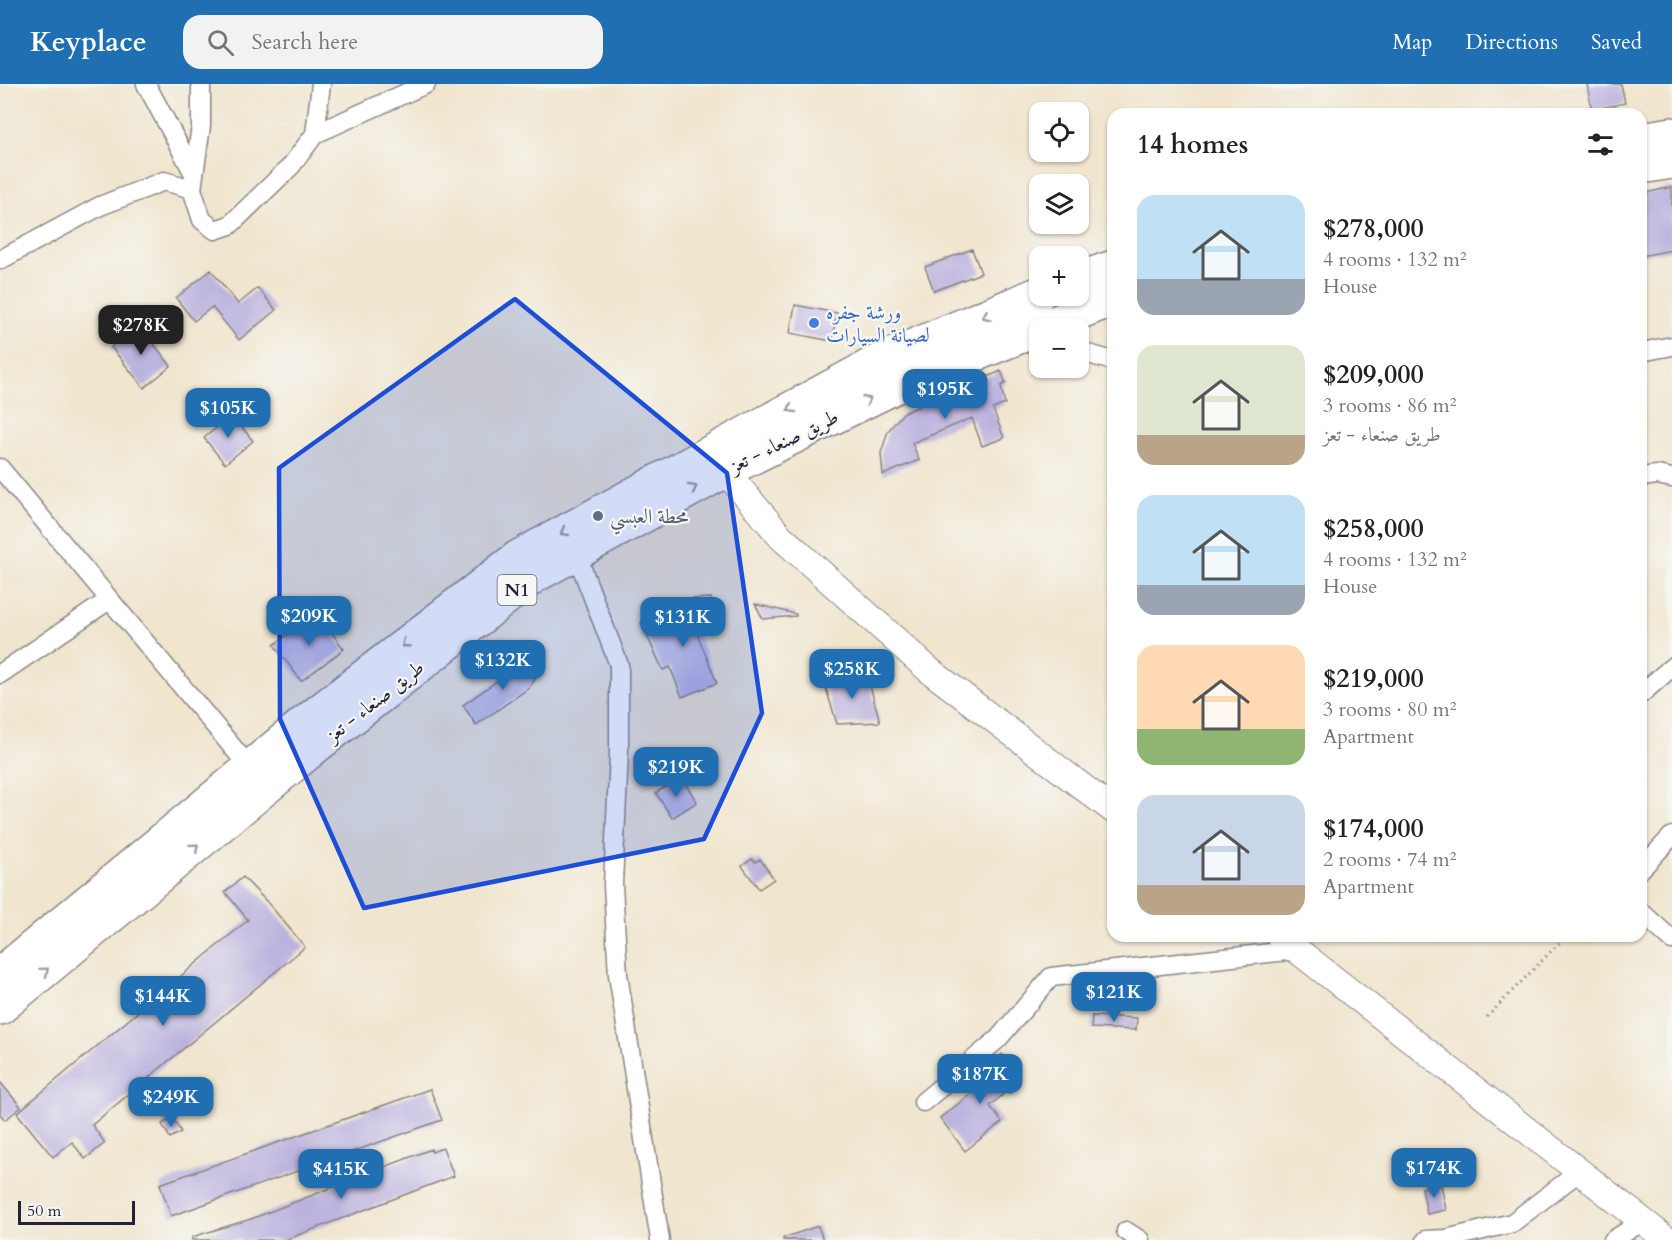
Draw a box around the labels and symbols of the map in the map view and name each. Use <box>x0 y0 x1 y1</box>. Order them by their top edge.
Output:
place label: ورشة جفره لصيانة السيارات <box>826 299 930 349</box>
pin: $278K <box>99 305 183 356</box>
one-way arrow <box>981 309 992 321</box>
marker: ورشة جفره لصيانة السيارات <box>807 316 821 330</box>
pin: $195K <box>903 369 987 420</box>
pin: $105K <box>186 388 270 439</box>
one-way arrow <box>860 396 871 408</box>
one-way arrow <box>787 402 797 413</box>
street label: طريق صنعاء - تعز <box>723 403 843 480</box>
one-way arrow <box>687 484 697 495</box>
place label: محطة العبسي <box>610 503 688 535</box>
marker: محطة العبسي <box>591 509 605 523</box>
one-way arrow <box>560 525 570 536</box>
road number: N1 <box>498 575 536 605</box>
pin: $209K <box>267 596 351 647</box>
pin: $131K <box>641 597 725 648</box>
one-way arrow <box>401 637 412 648</box>
pin: $132K <box>461 640 545 691</box>
pin: $258K <box>810 649 894 700</box>
street label: طريق صنعاء - تعز <box>319 654 430 749</box>
pin: $219K <box>634 747 718 798</box>
one-way arrow <box>188 843 199 854</box>
one-way arrow <box>38 967 49 978</box>
pin: $121K <box>1072 972 1156 1023</box>
pin: $144K <box>121 976 205 1027</box>
pin: $187K <box>938 1054 1022 1105</box>
pin: $249K <box>129 1077 213 1128</box>
pin: $174K <box>1392 1148 1476 1199</box>
pin: $415K <box>299 1149 383 1200</box>
scale bar <box>18 1198 135 1226</box>

